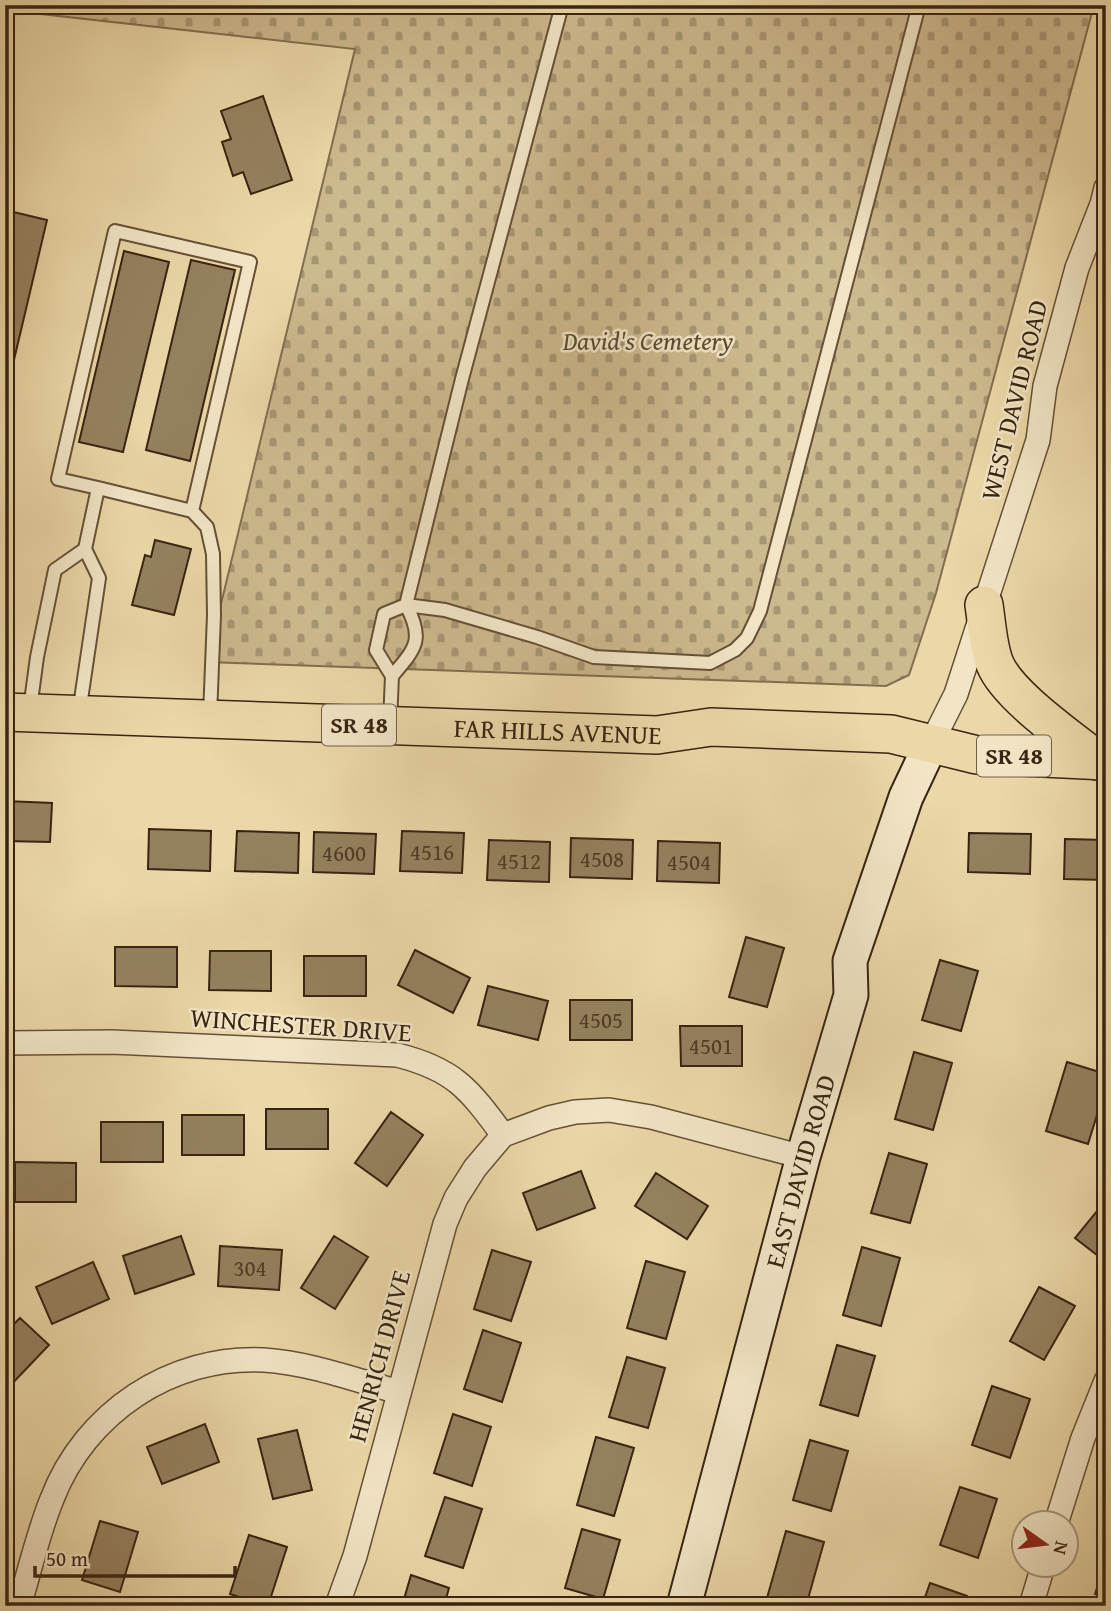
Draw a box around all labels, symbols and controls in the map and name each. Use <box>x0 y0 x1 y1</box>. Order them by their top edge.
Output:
street label: WEST DAVID ROAD <box>970 296 1057 504</box>
park label: David's Cemetery <box>562 321 733 360</box>
road number: SR 48 <box>322 704 396 746</box>
street label: FAR HILLS AVENUE <box>453 708 662 754</box>
road number: SR 48 <box>977 736 1051 776</box>
house number: 4516 <box>410 835 454 868</box>
house number: 4600 <box>322 836 366 869</box>
house number: 4508 <box>580 842 624 875</box>
house number: 4512 <box>497 844 541 877</box>
house number: 4504 <box>667 845 711 878</box>
street label: WINCHESTER DRIVE <box>189 997 413 1052</box>
house number: 4505 <box>579 1003 623 1036</box>
house number: 4501 <box>689 1029 733 1062</box>
street label: EAST DAVID ROAD <box>754 1070 845 1272</box>
house number: 304 <box>233 1251 267 1284</box>
street label: HENRICH DRIVE <box>337 1266 420 1446</box>
north arrow <box>1010 1510 1080 1580</box>
scale bar <box>35 1534 234 1578</box>
text: N <box>1046 1539 1077 1558</box>
text: 50 m <box>46 1543 88 1574</box>

